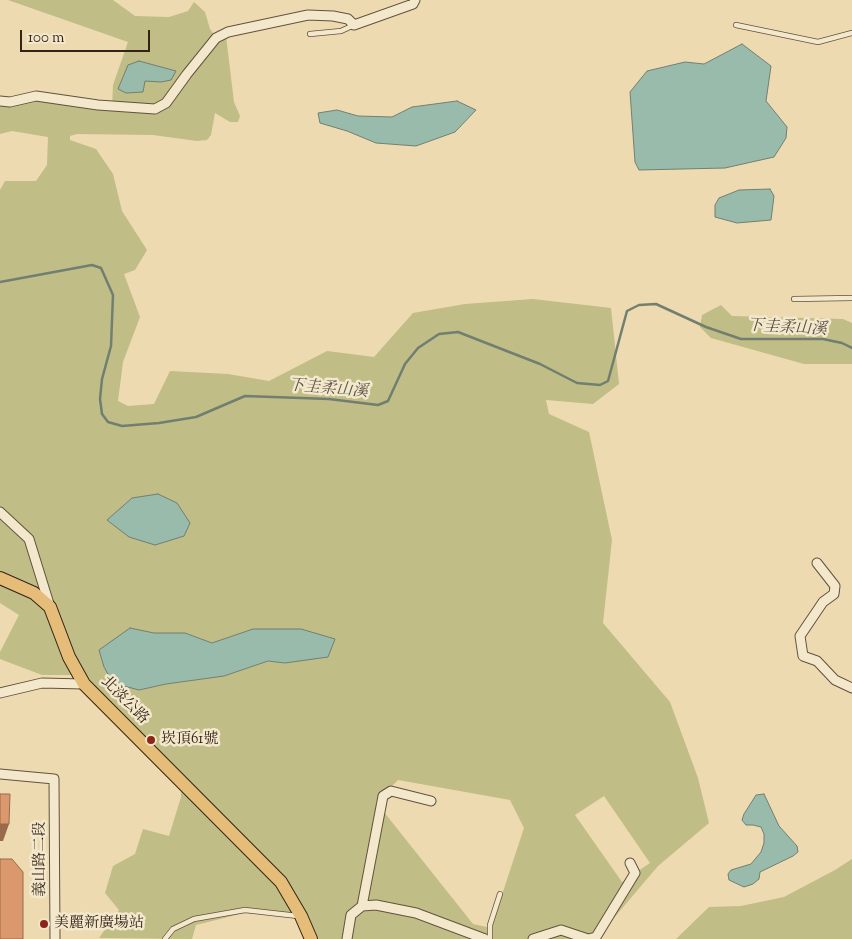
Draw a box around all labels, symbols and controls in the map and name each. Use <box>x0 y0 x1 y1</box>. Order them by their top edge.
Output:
scale bar <box>22 20 152 52</box>
text: 100 m <box>28 28 64 49</box>
water label: 下圭柔山溪 <box>747 317 827 341</box>
water label: 下圭柔山溪 <box>287 377 369 403</box>
street label: 北淡公路 <box>96 673 152 729</box>
place label: 崁頂61號 <box>161 731 218 749</box>
marker: 崁頂61號 <box>145 734 157 746</box>
street label: 義山路二段 <box>32 822 50 896</box>
place label: 美麗新廣場站 <box>54 915 144 933</box>
marker: 美麗新廣場站 <box>38 918 50 930</box>

